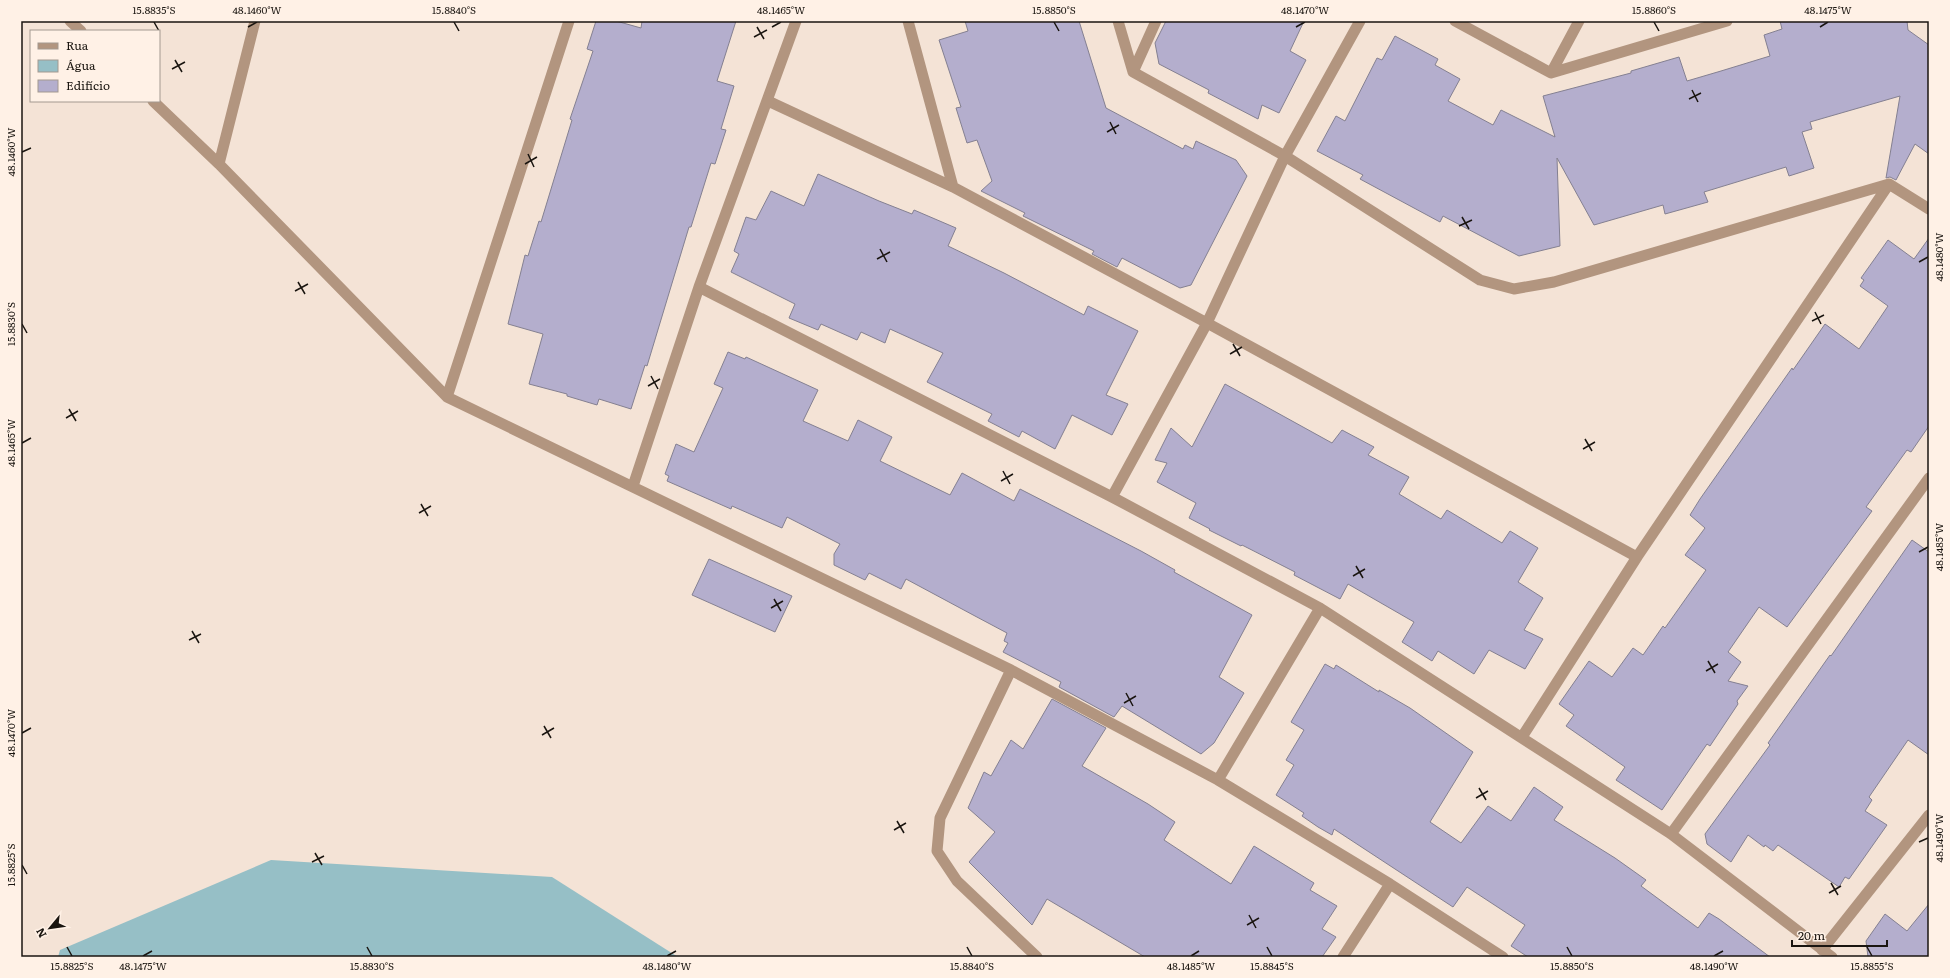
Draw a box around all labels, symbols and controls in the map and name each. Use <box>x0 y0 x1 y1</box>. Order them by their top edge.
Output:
text: 15.8835°S <box>132 2 176 17</box>
text: 48.1460°W <box>233 2 282 17</box>
text: 15.8840°S <box>432 2 476 17</box>
text: 48.1465°W <box>757 2 805 17</box>
text: 15.8850°S <box>1032 2 1076 17</box>
text: 48.1470°W <box>1281 2 1329 17</box>
text: 15.8860°S <box>1632 2 1676 17</box>
text: 48.1475°W <box>1804 2 1852 17</box>
legend <box>30 30 160 102</box>
text: Rua <box>66 36 89 54</box>
text: Água <box>66 56 96 74</box>
text: Edifício <box>66 76 110 94</box>
text: 48.1460°W <box>3 127 18 176</box>
text: 48.1480°W <box>1931 232 1946 282</box>
text: 15.8830°S <box>3 302 18 346</box>
text: 48.1465°W <box>3 419 18 467</box>
text: 48.1485°W <box>1931 523 1946 571</box>
text: 48.1470°W <box>3 709 18 757</box>
text: 48.1490°W <box>1931 814 1946 862</box>
text: 15.8825°S <box>3 844 18 886</box>
north arrow <box>30 908 70 948</box>
scale bar <box>1792 922 1887 948</box>
text: N <box>31 925 50 941</box>
text: 20 m <box>1798 926 1825 944</box>
text: 15.8825°S <box>51 958 93 973</box>
text: 48.1475°W <box>119 958 167 973</box>
text: 15.8830°S <box>350 958 394 973</box>
text: 48.1480°W <box>642 958 692 973</box>
text: 15.8840°S <box>950 958 994 973</box>
text: 48.1485°W <box>1167 958 1215 973</box>
text: 15.8845°S <box>1250 958 1294 973</box>
text: 15.8850°S <box>1550 958 1594 973</box>
text: 48.1490°W <box>1690 958 1738 973</box>
text: 15.8855°S <box>1851 958 1893 973</box>

